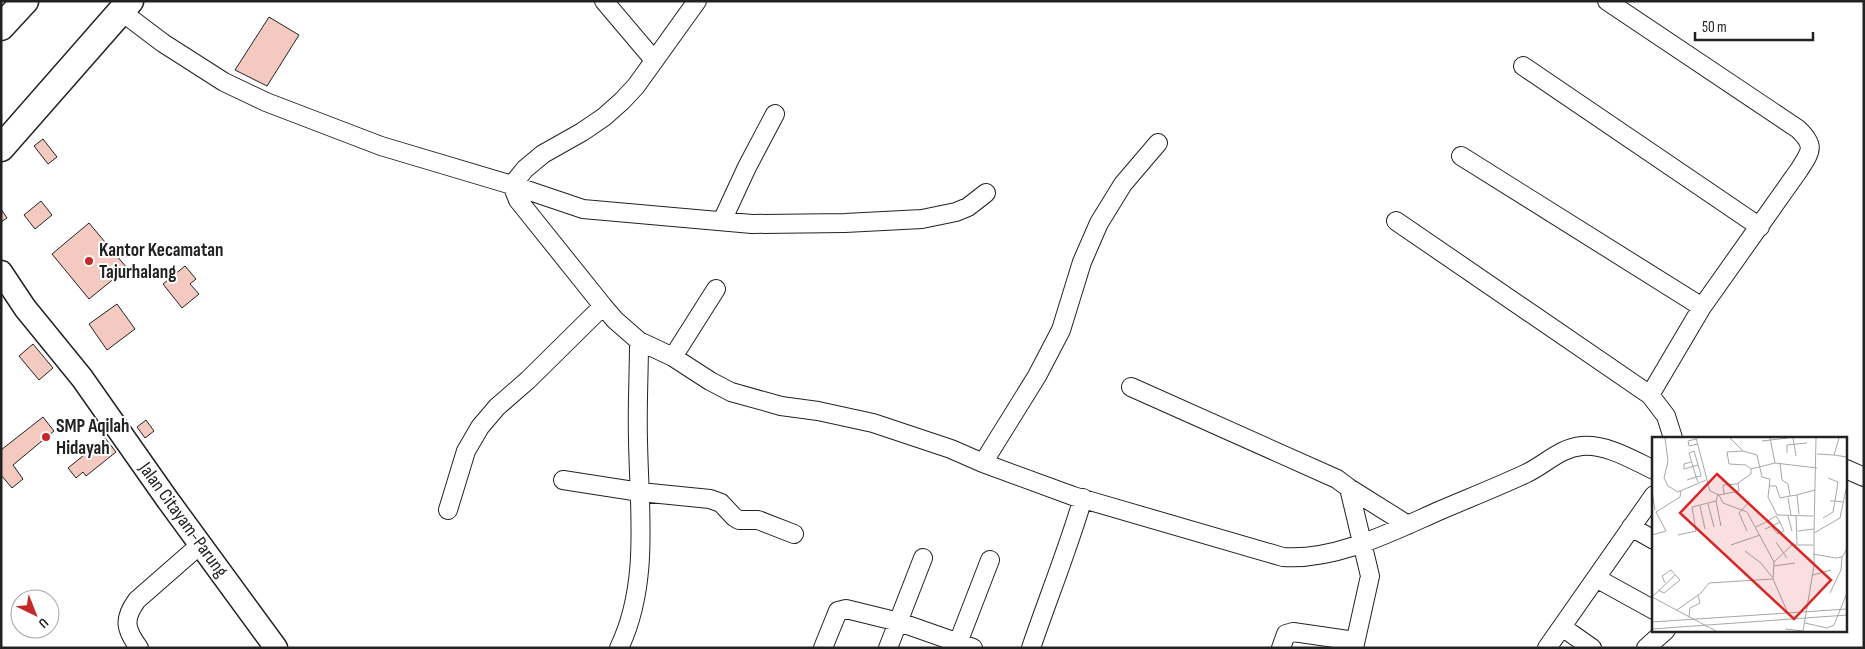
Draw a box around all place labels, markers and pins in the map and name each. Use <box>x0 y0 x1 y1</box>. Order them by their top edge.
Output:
place label: Kantor Kecamatan Tajurhalang <box>99 239 223 284</box>
marker: Kantor Kecamatan Tajurhalang <box>83 255 95 267</box>
place label: SMP Aqilah Hidayah <box>56 415 130 460</box>
marker: SMP Aqilah Hidayah <box>40 431 52 443</box>

